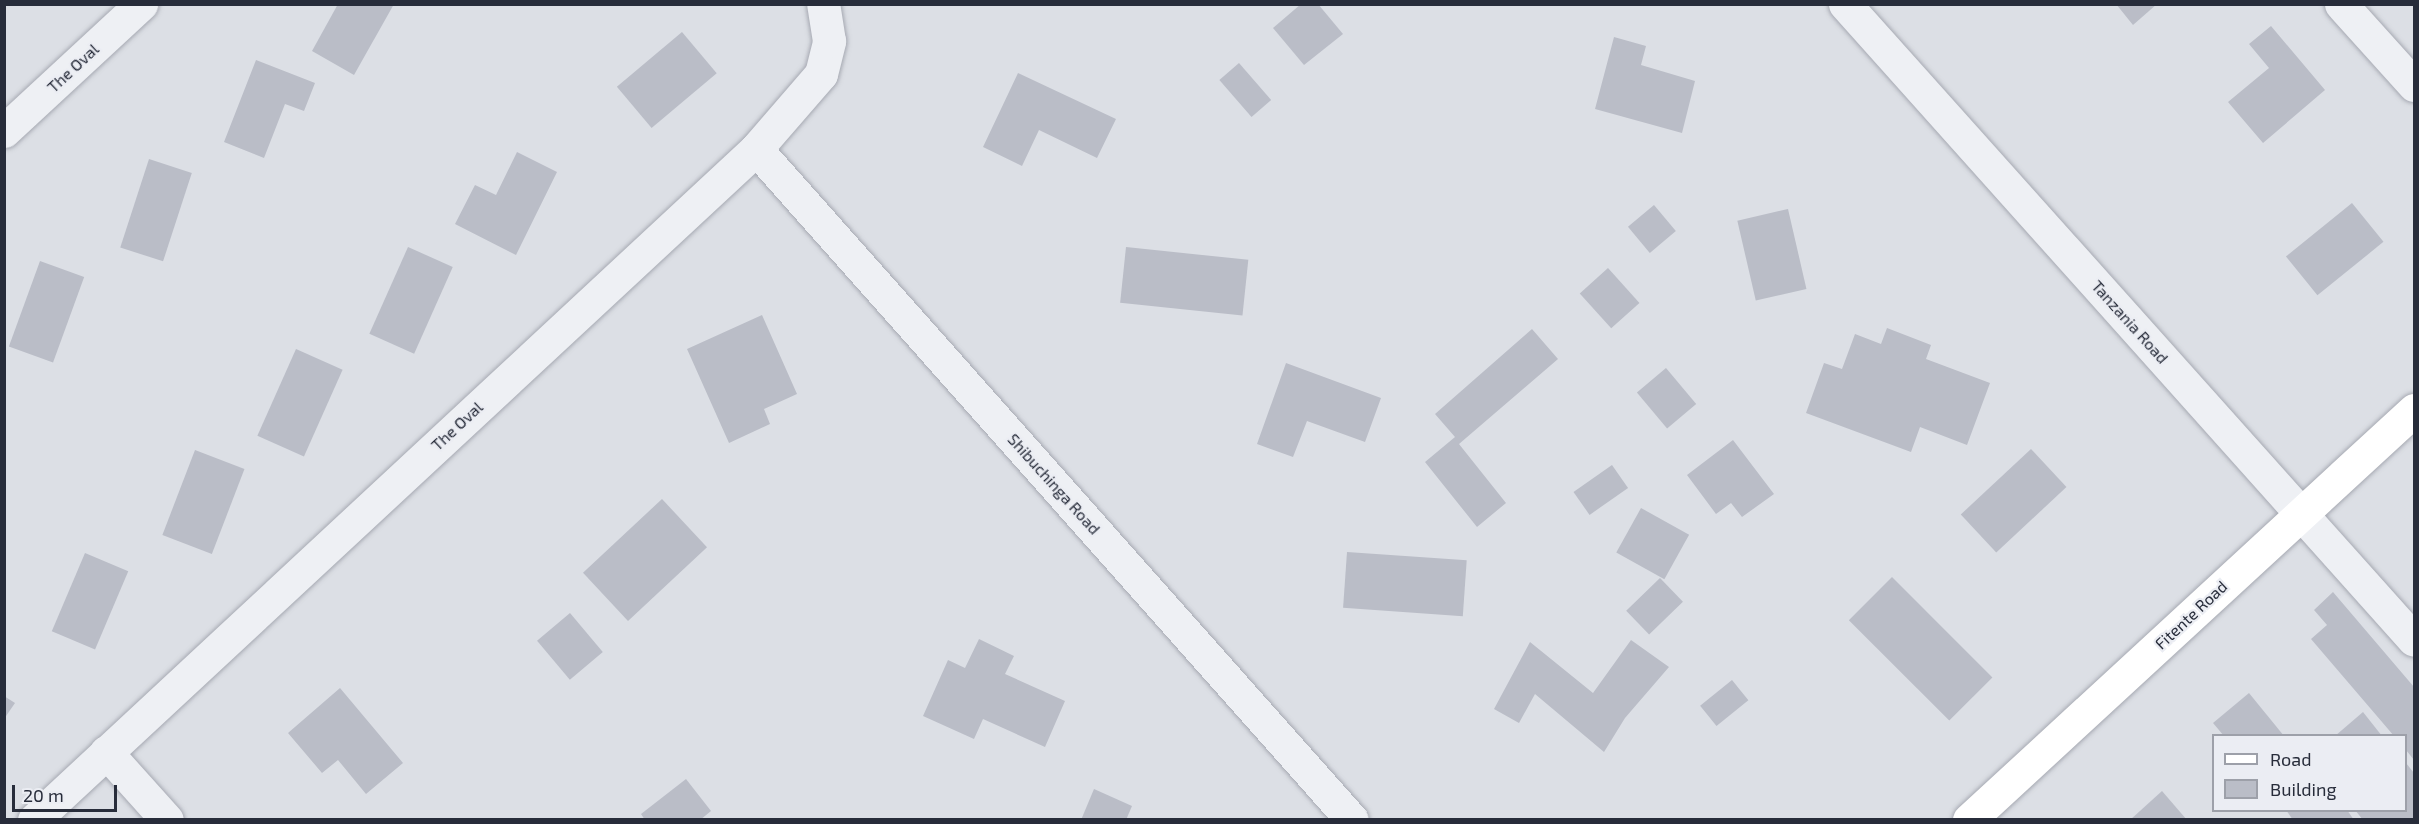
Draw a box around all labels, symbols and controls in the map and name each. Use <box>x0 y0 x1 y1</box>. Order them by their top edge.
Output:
street label: The Oval <box>43 39 103 97</box>
street label: Tanzania Road <box>2088 276 2172 368</box>
street label: The Oval <box>427 397 487 455</box>
street label: Shibuchinga Road <box>1004 430 1104 538</box>
street label: Fitente Road <box>2151 577 2231 653</box>
legend <box>2212 734 2407 812</box>
text: Road <box>2270 748 2311 770</box>
scale bar <box>15 773 120 811</box>
text: Building <box>2270 778 2337 800</box>
text: 20 m <box>23 784 64 806</box>

